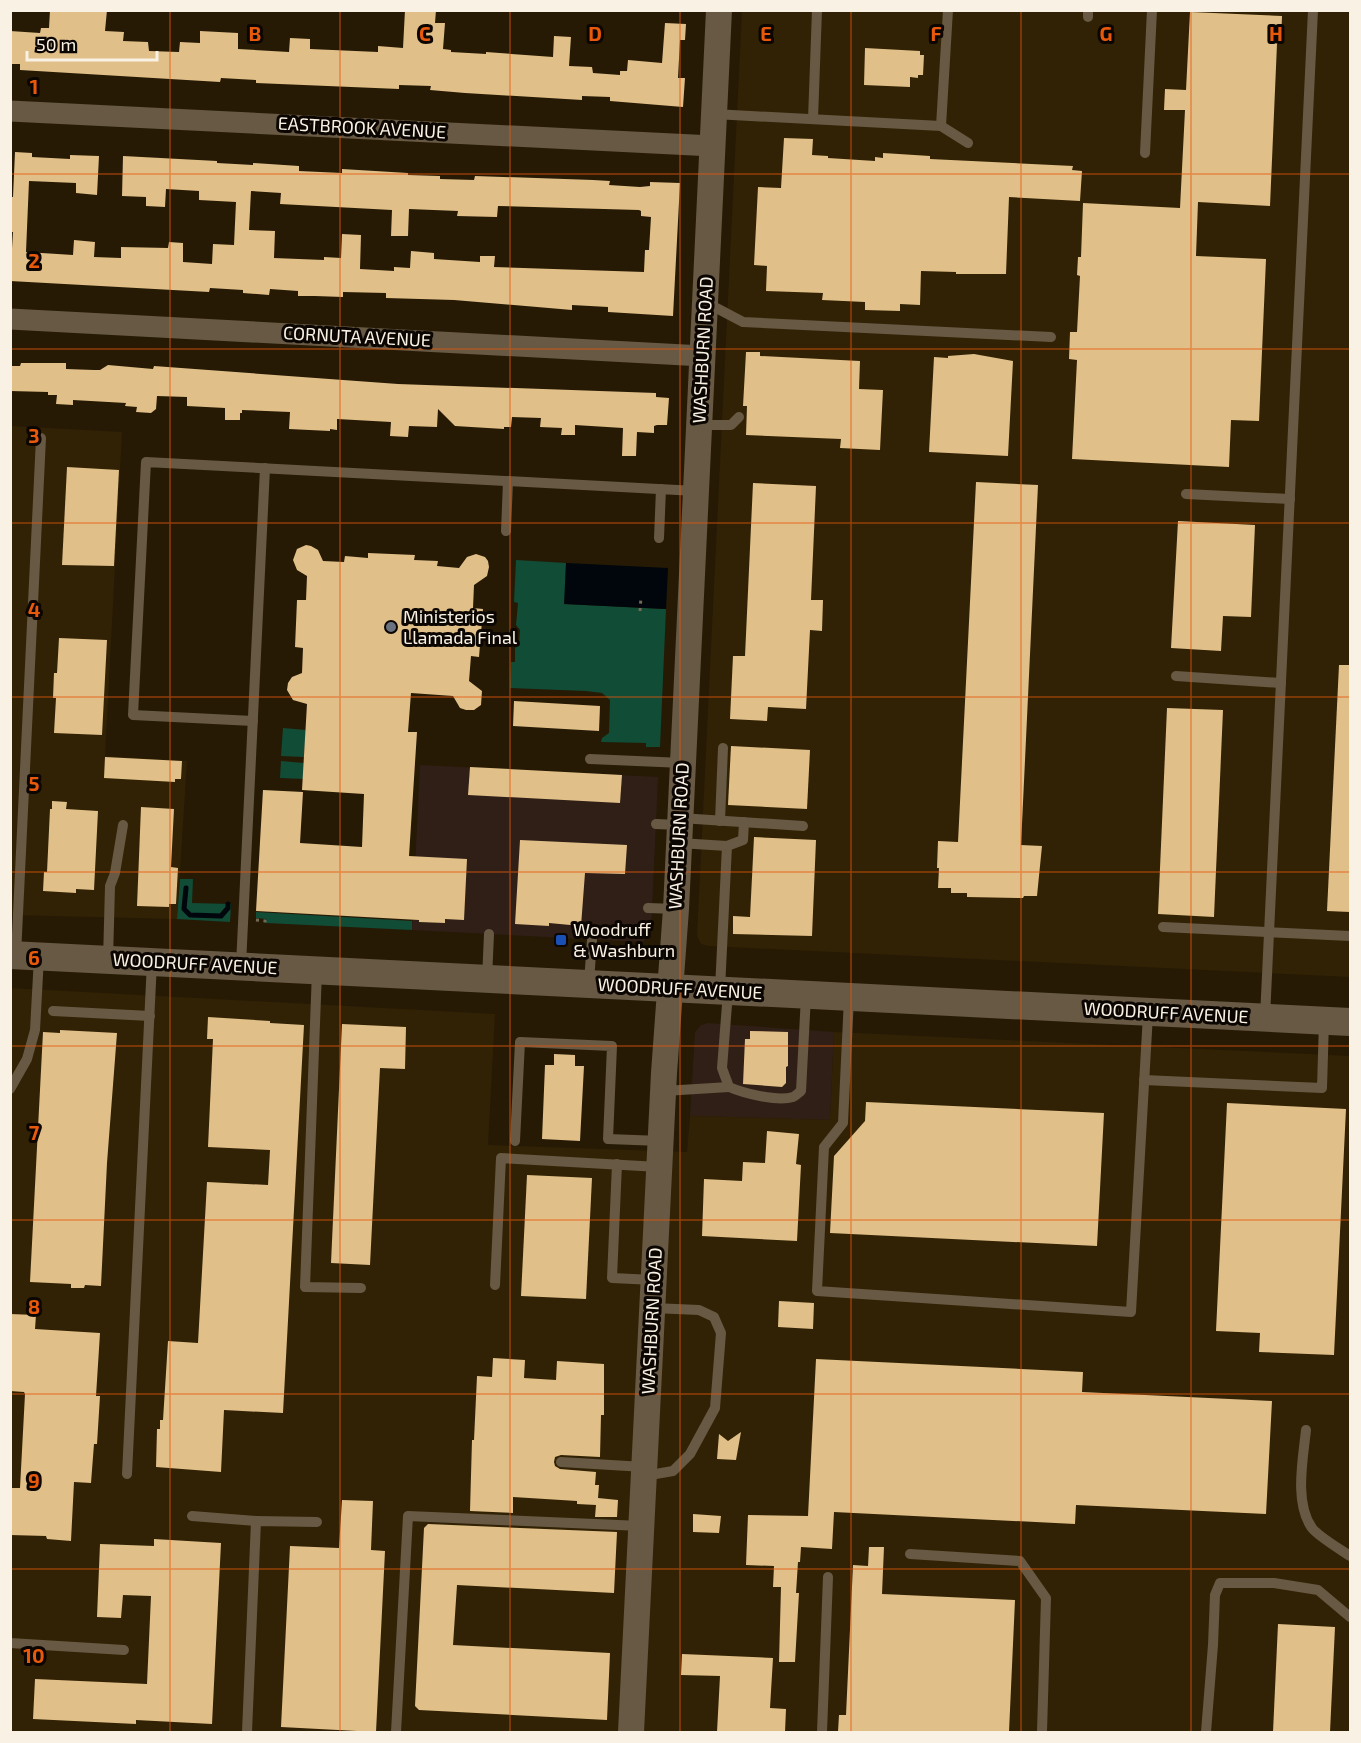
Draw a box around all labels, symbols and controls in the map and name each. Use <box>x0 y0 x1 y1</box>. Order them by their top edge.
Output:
text: B <box>249 21 261 45</box>
text: C <box>419 21 431 45</box>
text: D <box>588 21 602 45</box>
text: E <box>760 21 772 45</box>
text: F <box>930 21 942 45</box>
text: G <box>1100 21 1112 45</box>
text: H <box>1269 21 1283 45</box>
scale bar <box>27 24 158 62</box>
text: 50 m <box>36 33 76 55</box>
text: 1 <box>30 74 38 98</box>
street label: EASTBROOK AVENUE <box>277 112 447 142</box>
text: 2 <box>28 248 40 272</box>
street label: WASHBURN ROAD <box>687 276 717 424</box>
street label: CORNUTA AVENUE <box>283 321 432 351</box>
text: 3 <box>28 423 40 447</box>
text: 4 <box>28 597 41 621</box>
place label: Ministerios Llamada Final <box>403 605 518 648</box>
marker: Ministerios Llamada Final <box>384 620 398 634</box>
street label: WASHBURN ROAD <box>663 762 693 910</box>
text: 5 <box>28 771 40 795</box>
place label: Woodruff & Washburn <box>573 918 675 961</box>
marker: Woodruff & Washburn <box>554 933 568 947</box>
text: 6 <box>28 945 40 969</box>
street label: WOODRUFF AVENUE <box>112 948 278 978</box>
street label: WOODRUFF AVENUE <box>597 973 763 1003</box>
street label: WOODRUFF AVENUE <box>1083 997 1249 1027</box>
text: 7 <box>29 1120 40 1144</box>
street label: WASHBURN ROAD <box>636 1247 666 1395</box>
text: 8 <box>28 1294 40 1318</box>
text: 9 <box>28 1468 40 1492</box>
text: 10 <box>23 1643 45 1667</box>

